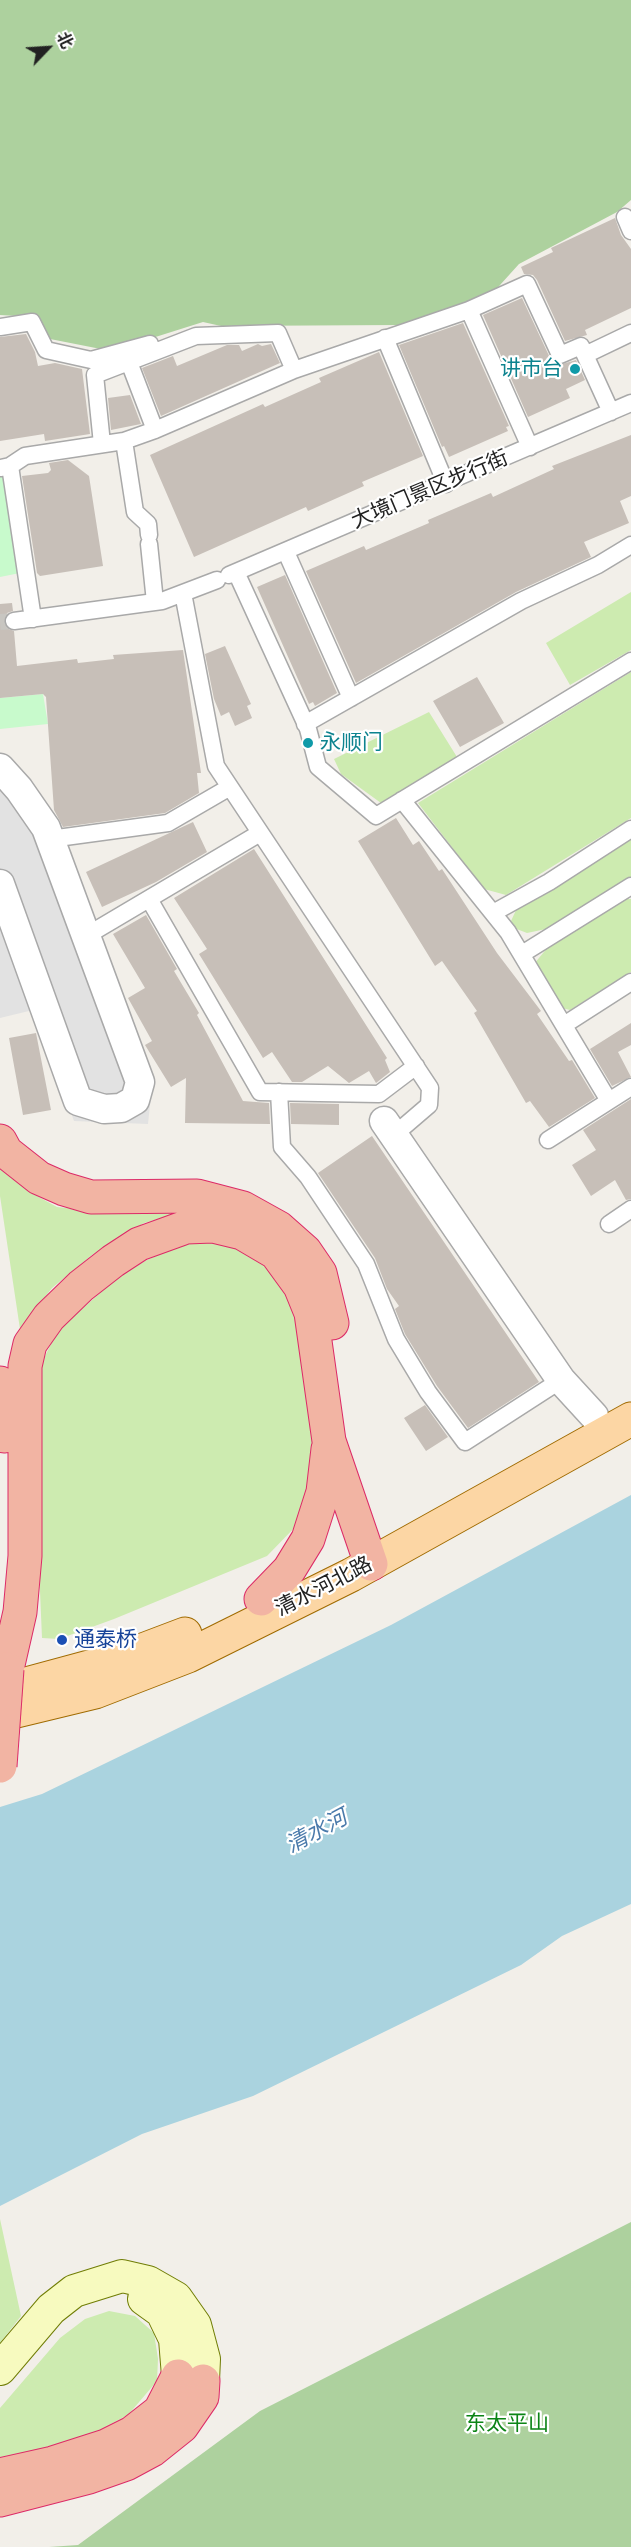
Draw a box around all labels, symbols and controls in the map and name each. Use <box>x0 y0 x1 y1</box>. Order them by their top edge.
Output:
north arrow <box>18 18 78 78</box>
text: 北 <box>54 29 76 51</box>
place label: 讲市台 <box>500 356 563 382</box>
marker: 讲市台 <box>568 362 582 376</box>
street label: 大境门景区步行街 <box>348 446 512 534</box>
place label: 永顺门 <box>320 730 383 756</box>
marker: 永顺门 <box>301 736 315 750</box>
street label: 清水河北路 <box>272 1552 376 1622</box>
place label: 通泰桥 <box>74 1627 137 1653</box>
marker: 通泰桥 <box>55 1633 69 1647</box>
water label: 清水河 <box>282 1805 352 1859</box>
park label: 东太平山 <box>465 2411 549 2437</box>

